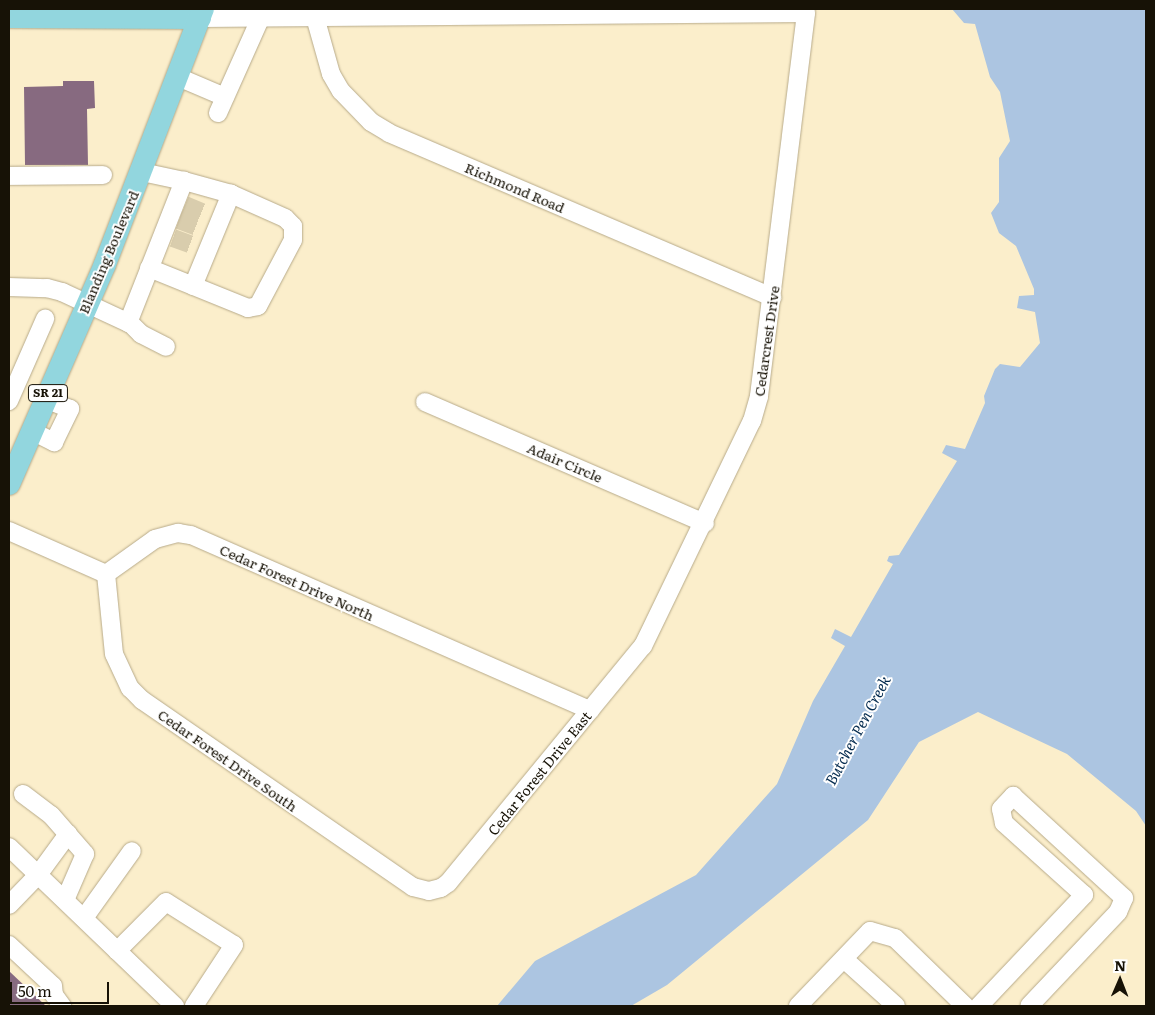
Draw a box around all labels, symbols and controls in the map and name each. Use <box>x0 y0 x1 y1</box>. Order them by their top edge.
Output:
street label: Richmond Road <box>463 158 567 216</box>
street label: Blanding Boulevard <box>74 188 142 316</box>
street label: Cedarcrest Drive <box>750 285 782 397</box>
road number: SR 21 <box>27 383 69 402</box>
street label: Adair Circle <box>525 439 605 485</box>
street label: Cedar Forest Drive North <box>217 540 377 624</box>
water label: Butcher Pen Creek <box>821 672 893 788</box>
street label: Cedar Forest Drive South <box>155 705 301 815</box>
street label: Cedar Forest Drive East <box>484 708 594 838</box>
north arrow <box>1095 955 1145 1005</box>
text: N <box>1114 955 1126 975</box>
scale bar <box>12 972 111 1004</box>
text: 50 m <box>18 979 52 1002</box>

